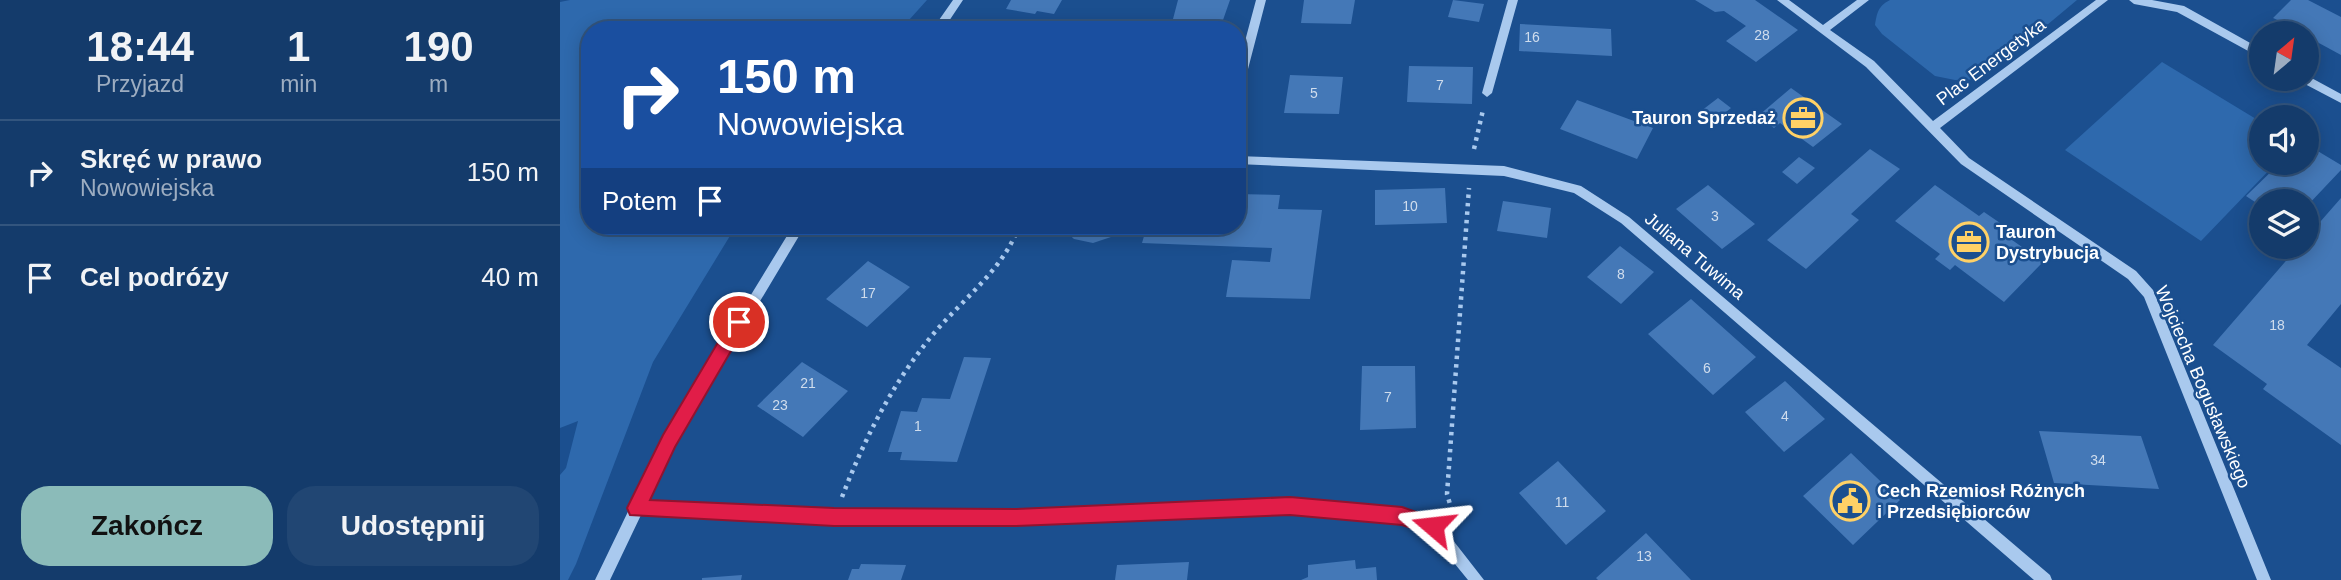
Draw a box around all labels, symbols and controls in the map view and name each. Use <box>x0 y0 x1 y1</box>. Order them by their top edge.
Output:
street label: Plac Energetyka <box>1933 14 2050 109</box>
north arrow <box>2249 21 2319 91</box>
map controls <box>2249 21 2319 259</box>
text: 18:44 <box>86 23 194 70</box>
text: 1 <box>287 23 310 70</box>
text: 190 <box>404 23 474 70</box>
house number: 28 <box>1754 27 1770 43</box>
house number: 16 <box>1524 29 1540 45</box>
icon: right <box>602 49 693 140</box>
text: 150 m <box>717 49 856 103</box>
text: Przyjazd <box>96 71 184 97</box>
text: min <box>280 71 317 97</box>
text: m <box>429 71 448 97</box>
house number: 7 <box>1436 77 1444 93</box>
house number: 5 <box>1310 85 1318 101</box>
office icon: Tauron Sprzedaż <box>1782 97 1824 139</box>
button: sound <box>2249 105 2319 175</box>
text: Nowowiejska <box>717 106 904 142</box>
place label: Tauron Sprzedaż <box>1632 108 1776 128</box>
text: Skręć w prawo <box>80 144 262 174</box>
icon: right <box>21 154 59 192</box>
text: 150 m <box>467 157 539 187</box>
text: Nowowiejska <box>80 175 214 201</box>
icon: arrive <box>691 182 729 220</box>
text: Potem <box>602 186 677 216</box>
button: layers <box>2249 189 2319 259</box>
house number: 10 <box>1402 198 1418 214</box>
street label: Juliana Tuwima <box>1641 208 1750 304</box>
house number: 3 <box>1711 208 1719 224</box>
office icon: Tauron Dystrybucja <box>1948 221 1990 263</box>
place label: Tauron Dystrybucja <box>1996 222 2100 263</box>
icon: arrive <box>21 259 59 297</box>
text: Cel podróży <box>80 262 229 292</box>
text: 40 m <box>481 262 539 292</box>
house number: 8 <box>1617 266 1625 282</box>
street label: Wojciecha Bogusławskiego <box>2151 283 2255 491</box>
house number: 17 <box>860 285 876 301</box>
pin <box>709 292 769 352</box>
icon: arrive <box>720 303 758 341</box>
house number: 18 <box>2269 317 2285 333</box>
house number: 6 <box>1703 360 1711 376</box>
house number: 21 <box>800 375 816 391</box>
house number: 7 <box>1384 389 1392 405</box>
house number: 23 <box>772 397 788 413</box>
house number: 4 <box>1781 408 1789 424</box>
house number: 1 <box>914 418 922 434</box>
house number: 34 <box>2090 452 2106 468</box>
public building icon: Cech Rzemiosł Różnych i Przedsiębiorców <box>1829 480 1871 522</box>
place label: Cech Rzemiosł Różnych i Przedsiębiorców <box>1877 481 2085 522</box>
button: Zakończ <box>21 486 273 566</box>
button: Udostępnij <box>287 486 539 566</box>
position arrow <box>1396 489 1470 563</box>
house number: 11 <box>1555 494 1569 510</box>
house number: 13 <box>1636 548 1652 564</box>

